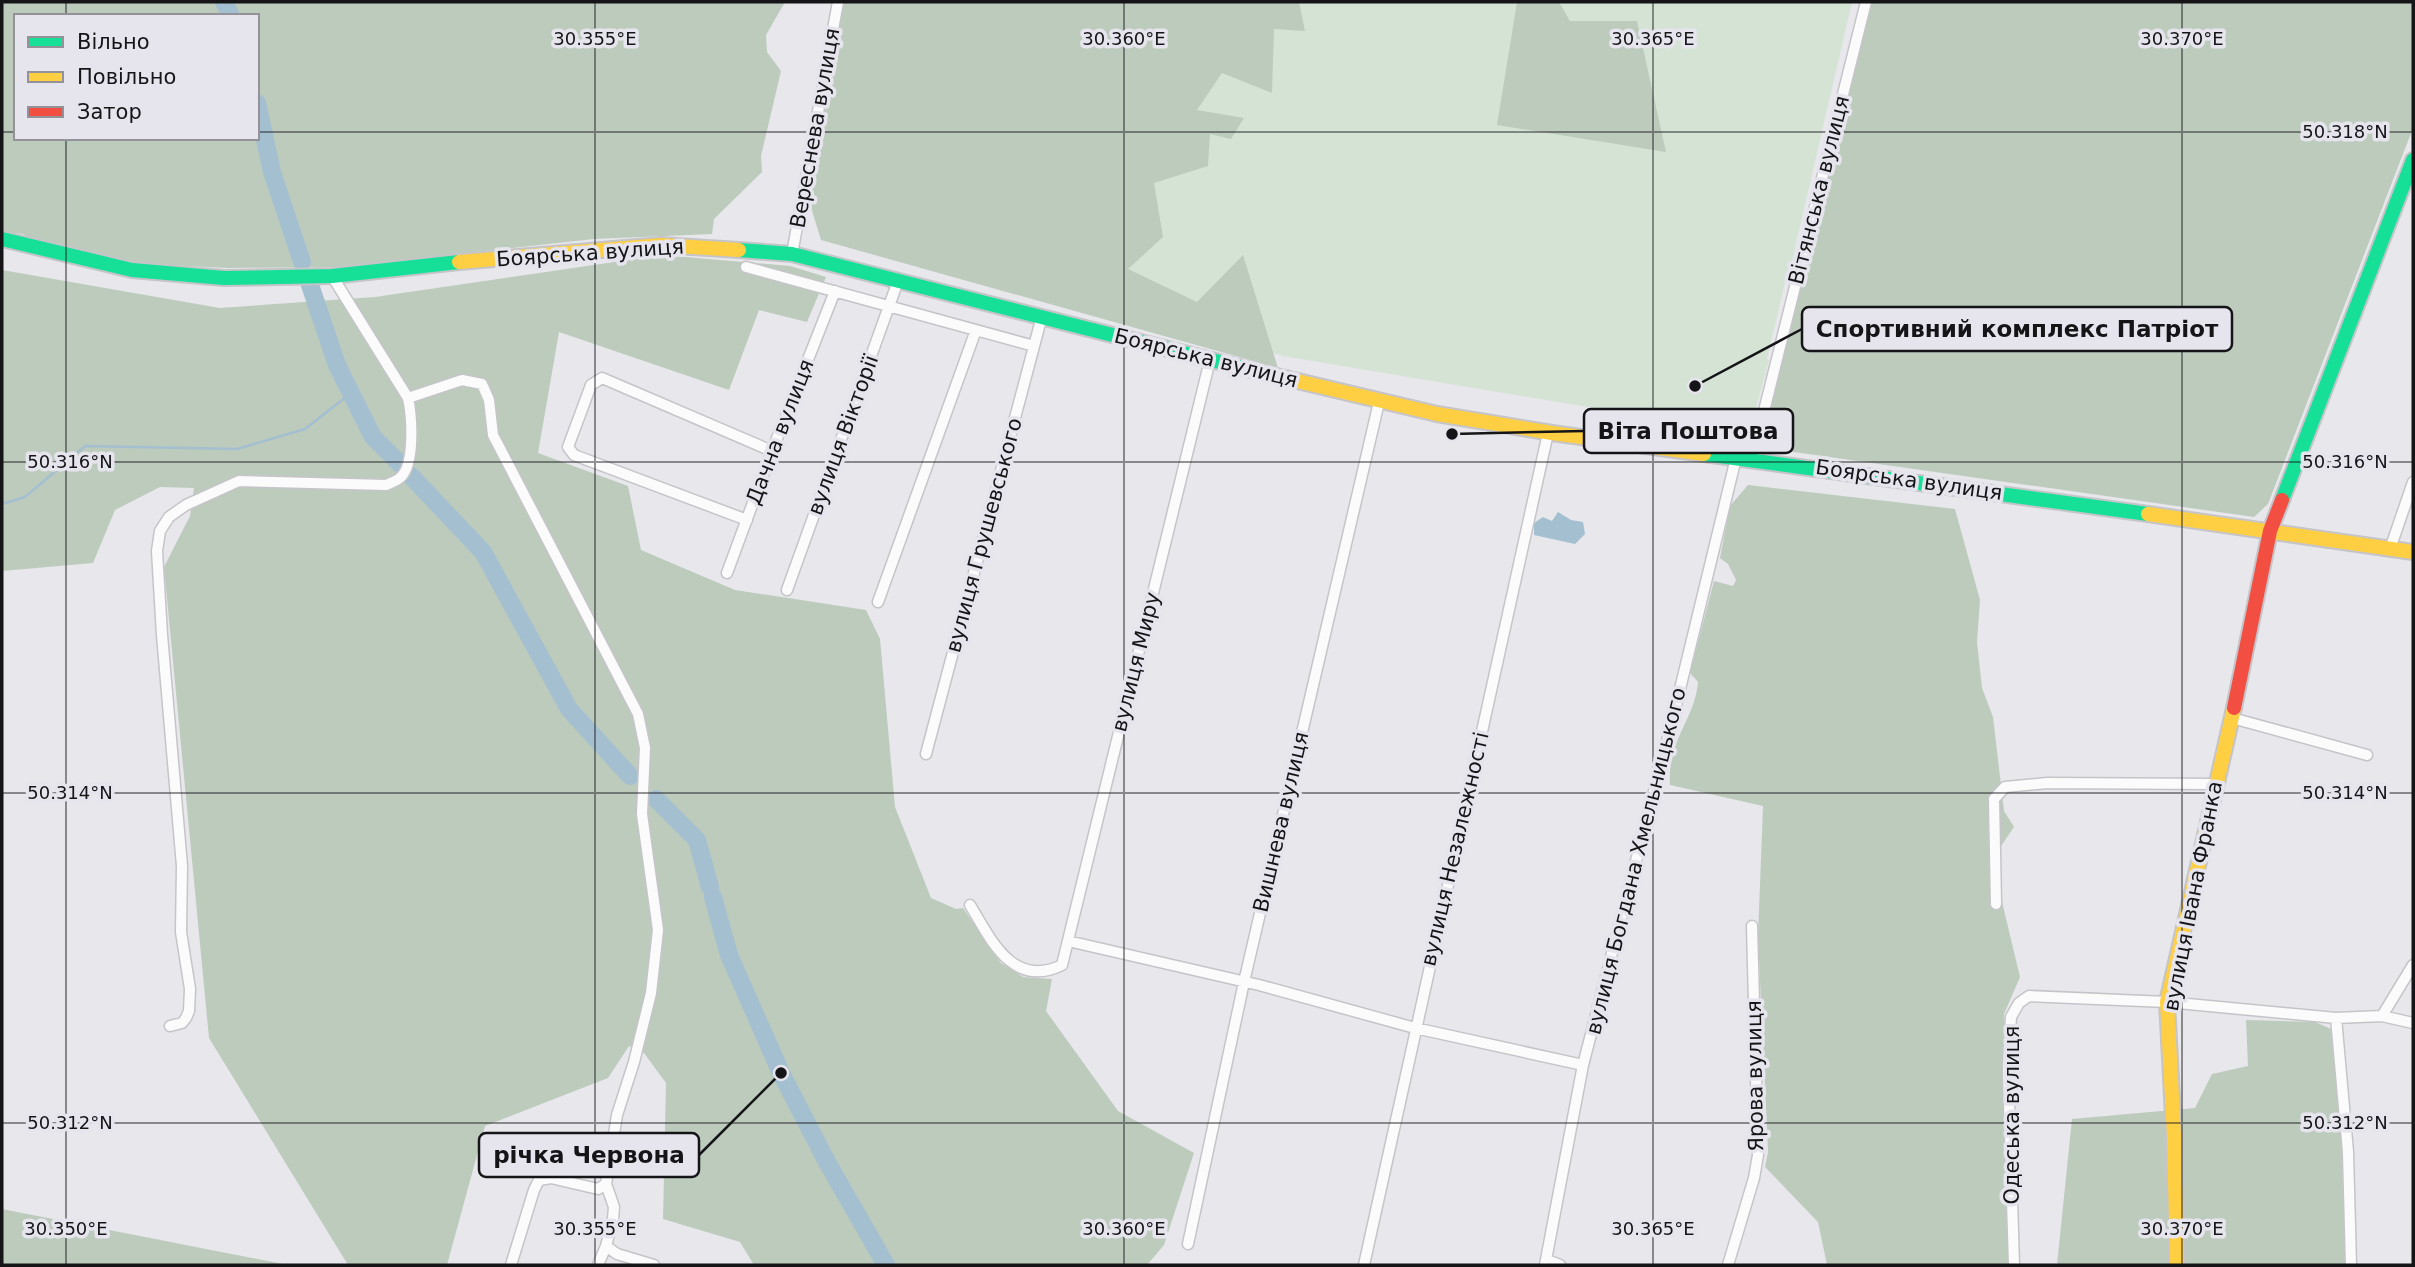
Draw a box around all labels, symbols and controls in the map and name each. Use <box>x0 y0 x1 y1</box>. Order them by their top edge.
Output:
legend <box>14 14 259 140</box>
street label: Вереснева вулиця <box>786 26 844 230</box>
text: 30.355°E <box>553 28 637 49</box>
text: 30.360°E <box>1082 28 1166 49</box>
text: 30.365°E <box>1611 28 1695 49</box>
text: 30.370°E <box>2140 28 2224 49</box>
text: Вільно <box>77 30 150 54</box>
text: Повільно <box>77 65 176 89</box>
street label: Вітянська вулиця <box>1784 93 1854 287</box>
text: Затор <box>77 100 142 124</box>
text: 50.318°N <box>2302 121 2388 142</box>
street label: Боярська вулиця <box>495 234 685 272</box>
callout: Спортивний комплекс Патріот <box>1802 307 2232 351</box>
text: Спортивний комплекс Патріот <box>1816 316 2219 342</box>
street label: Боярська вулиця <box>1112 324 1300 392</box>
street label: вулиця Вікторії <box>803 352 883 518</box>
street label: Дачна вулиця <box>741 356 819 508</box>
callout: Віта Поштова <box>1584 409 1793 453</box>
street label: вулиця Грушевського <box>941 415 1027 655</box>
text: Віта Поштова <box>1598 418 1778 444</box>
text: 50.316°N <box>27 451 113 472</box>
text: 50.316°N <box>2302 451 2388 472</box>
street label: Боярська вулиця <box>1814 455 2004 505</box>
street label: вулиця Миру <box>1107 590 1165 734</box>
street label: вулиця Богдана Хмельницького <box>1581 685 1691 1037</box>
street label: Вишнева вулиця <box>1249 729 1313 915</box>
street label: вулиця Незалежності <box>1416 730 1494 968</box>
street label: вулиця Івана Франка <box>2159 779 2227 1013</box>
text: 50.314°N <box>27 782 113 803</box>
text: 50.314°N <box>2302 782 2388 803</box>
street label: Ярова вулиця <box>1742 1000 1768 1152</box>
street label: Одеська вулиця <box>2000 1026 2024 1204</box>
text: 50.312°N <box>27 1112 113 1133</box>
text: 50.312°N <box>2302 1112 2388 1133</box>
callout: річка Червона <box>479 1133 699 1177</box>
text: річка Червона <box>493 1142 685 1168</box>
text: 30.350°E <box>24 1218 108 1239</box>
text: 30.355°E <box>553 1218 637 1239</box>
text: 30.360°E <box>1082 1218 1166 1239</box>
text: 30.365°E <box>1611 1218 1695 1239</box>
text: 30.370°E <box>2140 1218 2224 1239</box>

